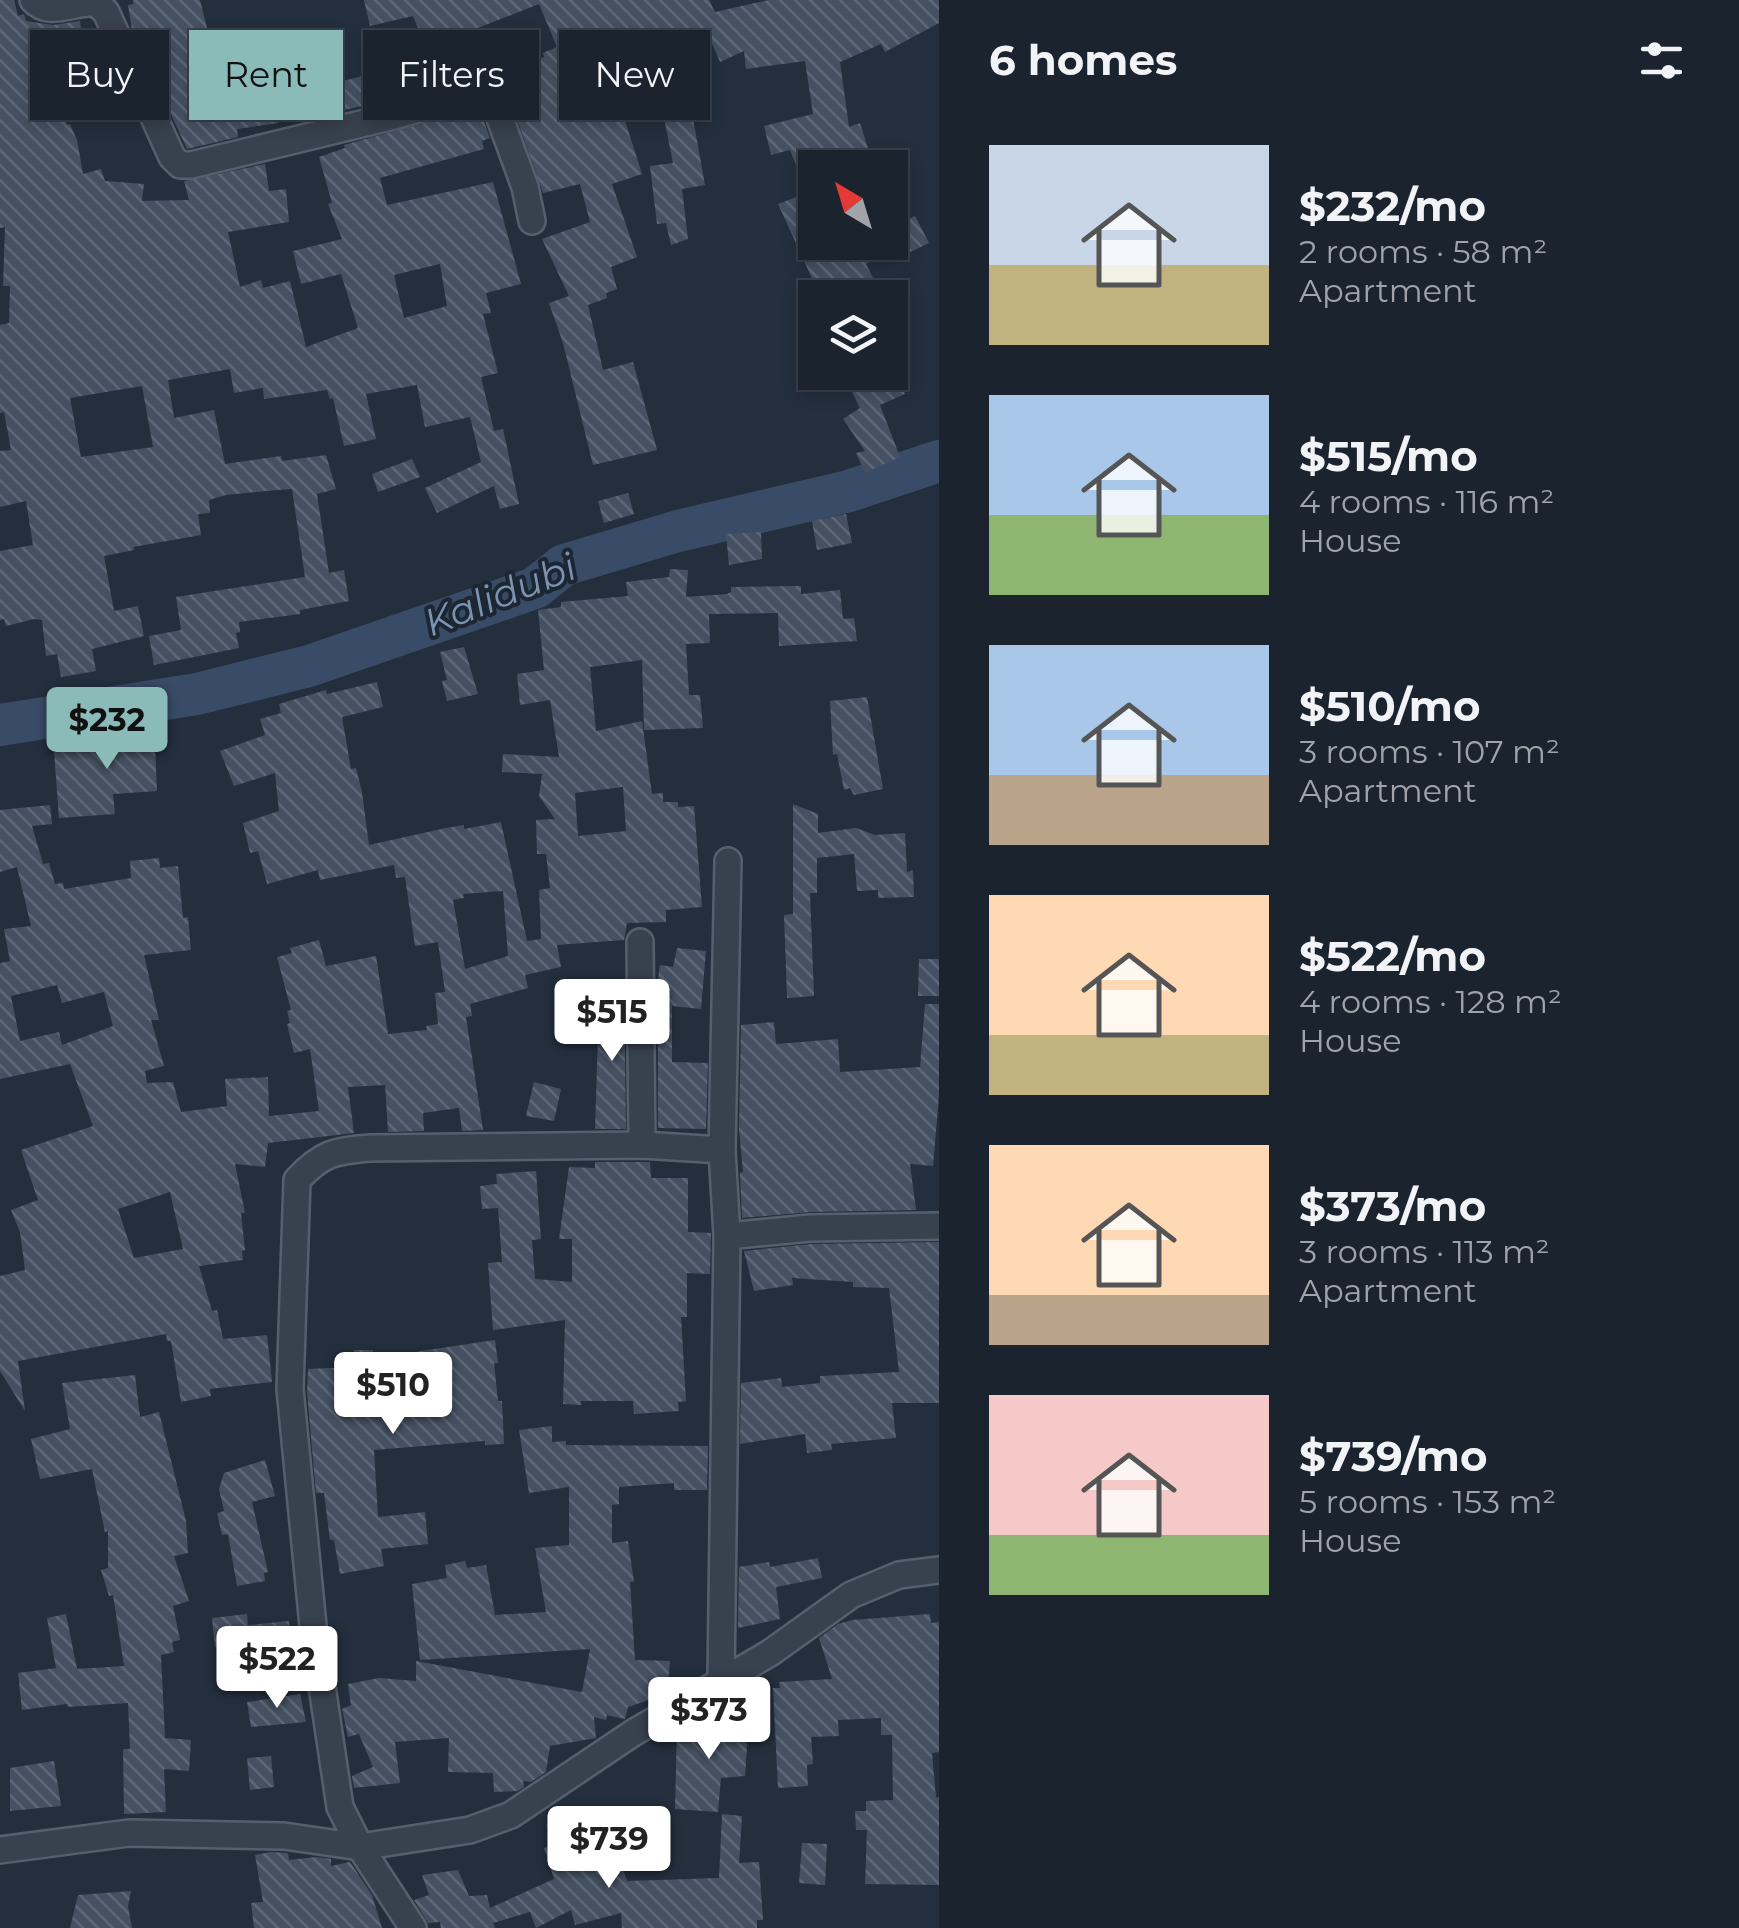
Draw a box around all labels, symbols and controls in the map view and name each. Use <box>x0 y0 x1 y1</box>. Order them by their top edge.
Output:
chip: Buy <box>30 30 169 120</box>
chip: Rent <box>189 30 343 120</box>
chip: Filters <box>363 30 539 120</box>
chip: New <box>559 30 710 120</box>
icon: filters <box>1634 33 1689 88</box>
text: 6 homes <box>989 34 1177 86</box>
north arrow <box>798 150 908 260</box>
map controls <box>798 150 908 390</box>
text: $232/mo <box>1299 180 1486 232</box>
icon: home <box>1069 185 1189 305</box>
text: 2 rooms · 58 m² <box>1299 232 1547 271</box>
text: Apartment <box>1299 271 1477 310</box>
button: layers <box>798 280 908 390</box>
text: $515/mo <box>1299 430 1478 482</box>
icon: home <box>1069 435 1189 555</box>
text: 4 rooms · 116 m² <box>1299 482 1554 521</box>
text: House <box>1299 521 1402 560</box>
water label: Kalidubi <box>417 543 583 646</box>
text: $510/mo <box>1299 680 1480 732</box>
icon: home <box>1069 685 1189 805</box>
pin: $232 <box>48 687 166 772</box>
text: $232 <box>69 700 145 739</box>
text: 3 rooms · 107 m² <box>1299 732 1560 771</box>
text: Apartment <box>1299 771 1477 810</box>
text: $522/mo <box>1299 930 1486 982</box>
icon: home <box>1069 935 1189 1055</box>
pin: $515 <box>553 979 671 1064</box>
text: 4 rooms · 128 m² <box>1299 982 1562 1021</box>
text: $515 <box>576 992 648 1031</box>
text: House <box>1299 1021 1402 1060</box>
text: $373/mo <box>1299 1180 1486 1232</box>
icon: home <box>1069 1185 1189 1305</box>
text: 3 rooms · 113 m² <box>1299 1232 1550 1271</box>
text: Apartment <box>1299 1271 1477 1310</box>
pin: $510 <box>334 1352 452 1437</box>
text: $510 <box>356 1365 430 1404</box>
text: $739/mo <box>1299 1430 1487 1482</box>
icon: home <box>1069 1435 1189 1555</box>
text: 5 rooms · 153 m² <box>1299 1482 1556 1521</box>
text: House <box>1299 1521 1402 1560</box>
pin: $522 <box>218 1626 336 1711</box>
text: $522 <box>238 1639 316 1678</box>
pin: $373 <box>650 1677 768 1762</box>
text: $373 <box>670 1690 748 1729</box>
pin: $739 <box>550 1806 668 1891</box>
text: $739 <box>569 1819 649 1858</box>

